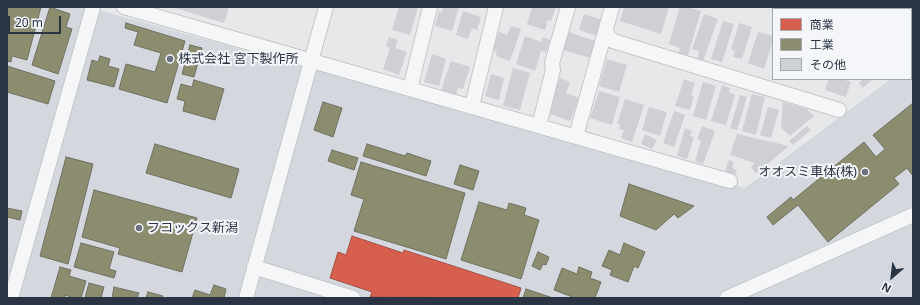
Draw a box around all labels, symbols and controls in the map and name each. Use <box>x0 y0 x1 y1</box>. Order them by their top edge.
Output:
scale bar <box>10 8 63 34</box>
legend <box>772 8 912 80</box>
text: 20 m <box>15 14 43 31</box>
text: 商業 <box>810 16 834 33</box>
text: 工業 <box>810 36 834 53</box>
place label: 株式会社 宮下製作所 <box>178 51 298 67</box>
marker: 株式会社 宮下製作所 <box>165 54 175 64</box>
text: その他 <box>810 56 846 73</box>
place label: オオスミ車体(株) <box>758 164 857 180</box>
marker: オオスミ車体(株) <box>860 167 870 177</box>
place label: フコックス新潟 <box>147 220 238 236</box>
marker: フコックス新潟 <box>134 223 144 233</box>
north arrow <box>872 257 912 297</box>
text: N <box>879 279 894 297</box>

